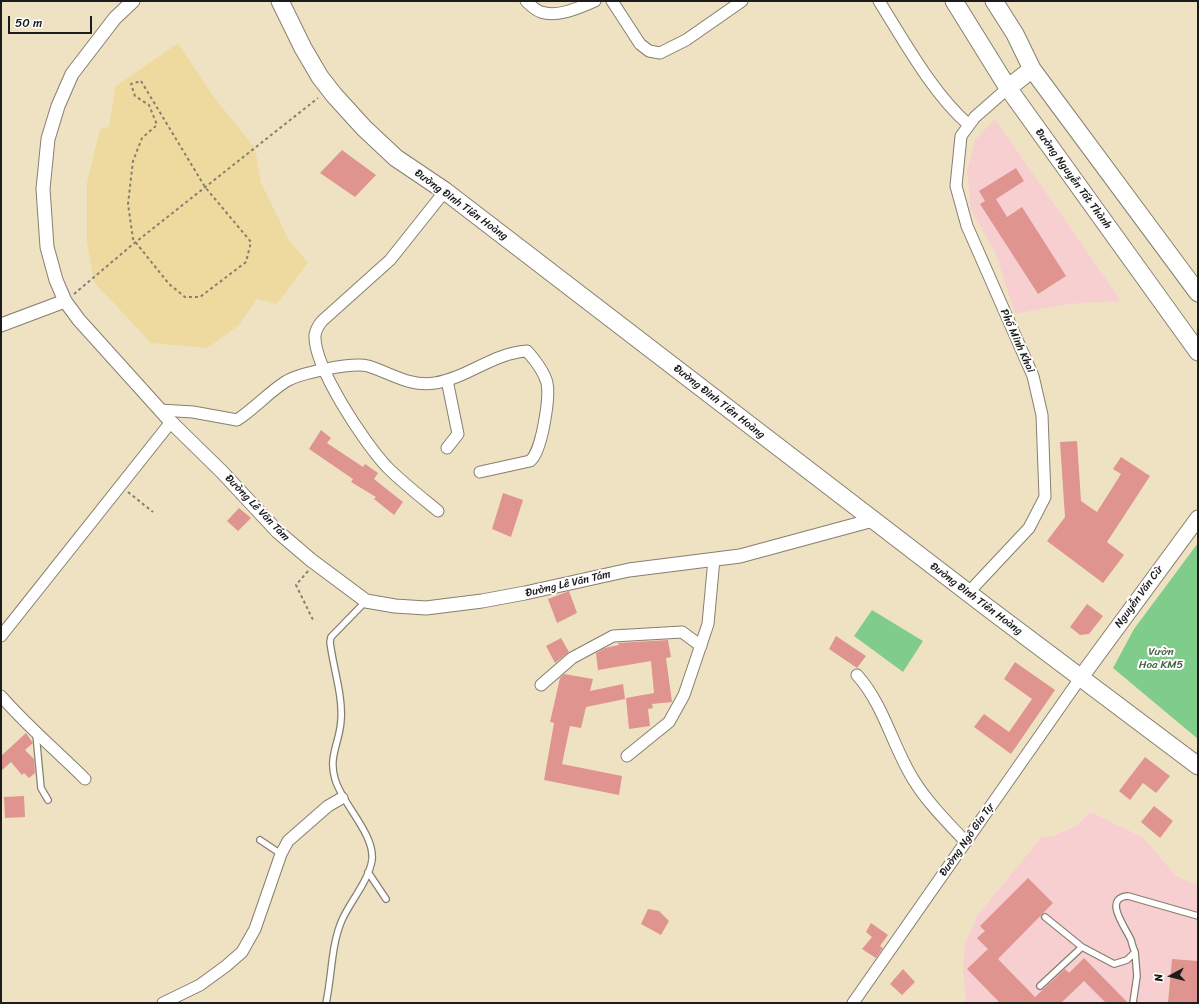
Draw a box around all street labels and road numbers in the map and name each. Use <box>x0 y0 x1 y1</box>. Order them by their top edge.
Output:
street label: Đường Nguyễn Tất Thành <box>1032 126 1114 232</box>
street label: Đường Đinh Tiên Hoàng <box>412 167 510 243</box>
street label: Phố Minh Khai <box>997 307 1037 375</box>
street label: Đường Đinh Tiên Hoàng <box>671 362 767 442</box>
street label: Đường Lê Văn Tám <box>222 472 292 544</box>
street label: Đường Đinh Tiên Hoàng <box>927 560 1025 638</box>
street label: Nguyễn Văn Cừ <box>1112 564 1166 630</box>
street label: Đường Lê Văn Tám <box>524 568 612 600</box>
street label: Đường Ngô Gia Tự <box>937 801 997 879</box>

